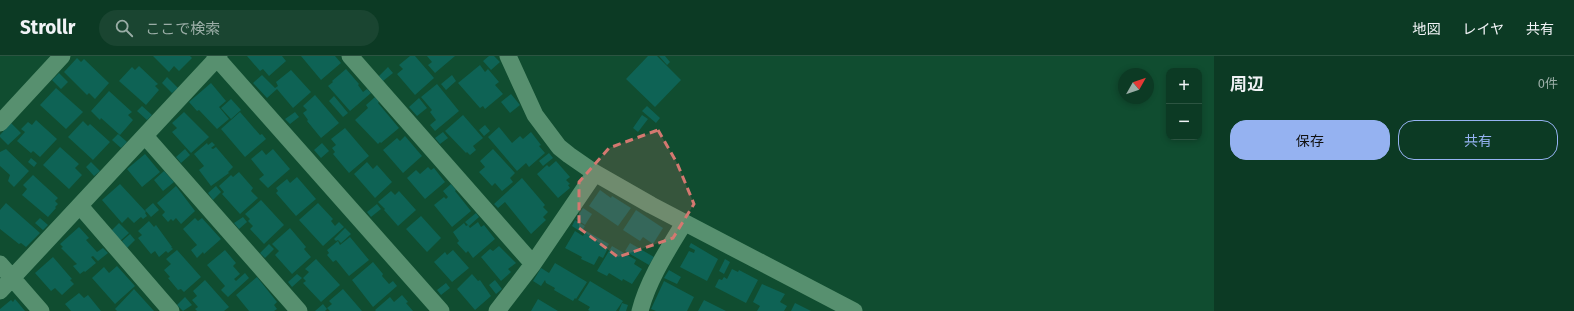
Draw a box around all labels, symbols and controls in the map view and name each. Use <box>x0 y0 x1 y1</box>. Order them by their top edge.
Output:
search box <box>99 10 379 46</box>
text: Strollr <box>20 16 75 39</box>
icon: search <box>113 17 135 39</box>
text: ここで検索 <box>145 20 220 38</box>
text: 地図 <box>1412 21 1440 38</box>
text: レイヤ <box>1462 21 1504 38</box>
text: 共有 <box>1526 21 1554 38</box>
north arrow <box>1118 68 1154 104</box>
map controls <box>1166 68 1202 140</box>
button: + <box>1166 68 1202 104</box>
text: 周辺 <box>1230 74 1264 95</box>
text: 0件 <box>1538 76 1558 91</box>
button: − <box>1166 104 1202 140</box>
button: 保存 <box>1230 120 1390 160</box>
button: 共有 <box>1398 120 1558 160</box>

